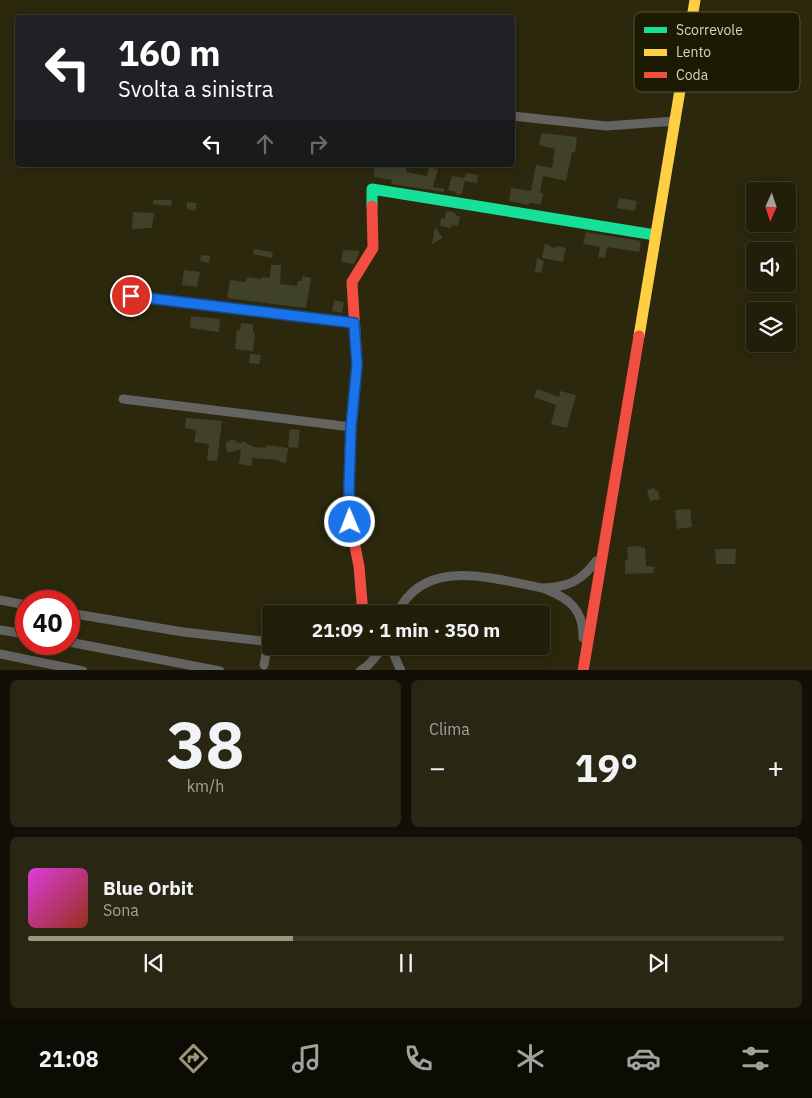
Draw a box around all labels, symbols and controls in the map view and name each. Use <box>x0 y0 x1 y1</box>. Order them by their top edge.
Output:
legend <box>634 12 800 92</box>
text: Scorrevole <box>676 21 743 39</box>
text: 160 m <box>118 30 221 76</box>
icon: left <box>35 35 100 100</box>
text: Lento <box>676 43 711 61</box>
text: Coda <box>676 66 709 84</box>
text: Svolta a sinistra <box>118 74 273 103</box>
icon: left <box>198 130 226 158</box>
icon: ahead <box>251 130 279 158</box>
icon: right <box>304 130 332 158</box>
north arrow <box>746 182 796 232</box>
map controls <box>746 182 796 352</box>
button: sound <box>746 242 796 292</box>
pin <box>110 275 152 317</box>
icon: arrive <box>117 282 145 310</box>
button: layers <box>746 302 796 352</box>
position arrow <box>323 495 375 547</box>
speed limit sign: 40 <box>15 590 80 655</box>
text: 21:09 · 1 min · 350 m <box>312 618 500 642</box>
text: 38 <box>166 701 245 786</box>
text: Clima <box>429 719 470 739</box>
text: 19° <box>575 743 638 792</box>
text: − <box>429 749 446 786</box>
text: + <box>767 749 784 786</box>
text: km/h <box>187 776 224 796</box>
text: Blue Orbit <box>103 876 193 900</box>
text: Sona <box>103 900 139 920</box>
icon: previous <box>140 949 168 977</box>
icon: pause <box>392 949 420 977</box>
icon: next <box>644 949 672 977</box>
icon: directions <box>176 1041 211 1076</box>
icon: music <box>289 1041 324 1076</box>
icon: phone <box>401 1041 436 1076</box>
icon: climate <box>513 1041 548 1076</box>
icon: car <box>626 1041 661 1076</box>
icon: filters <box>738 1041 773 1076</box>
text: 21:08 <box>39 1044 99 1073</box>

